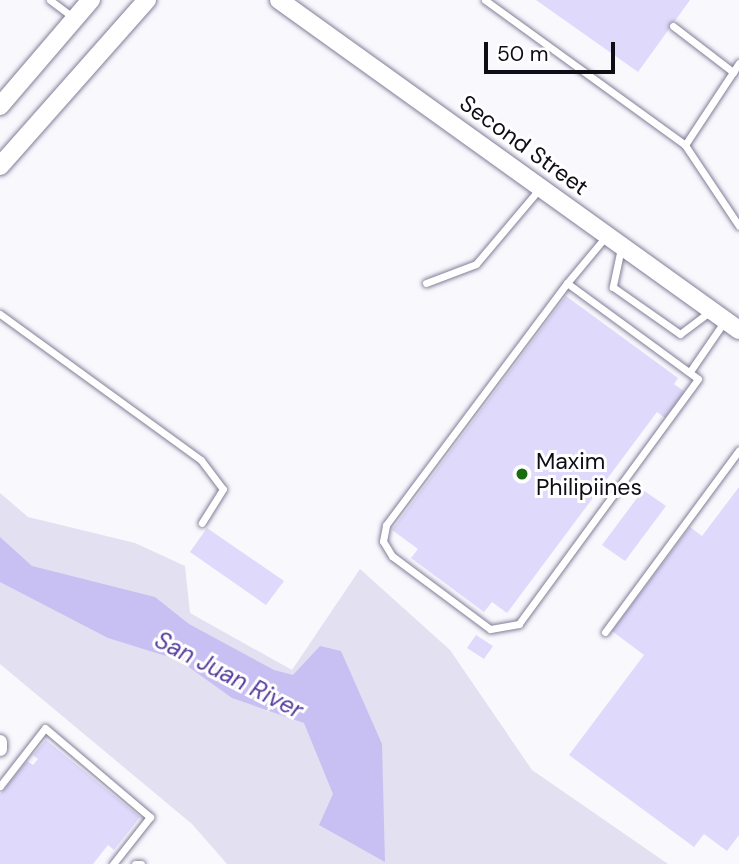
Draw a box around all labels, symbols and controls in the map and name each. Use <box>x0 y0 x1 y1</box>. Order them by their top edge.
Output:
scale bar <box>487 28 618 72</box>
text: 50 m <box>497 40 548 68</box>
street label: Second Street <box>454 89 594 201</box>
place label: Maxim Philipiines <box>536 447 642 501</box>
marker: Maxim Philipiines <box>514 466 530 482</box>
water label: San Juan River <box>150 625 308 725</box>

